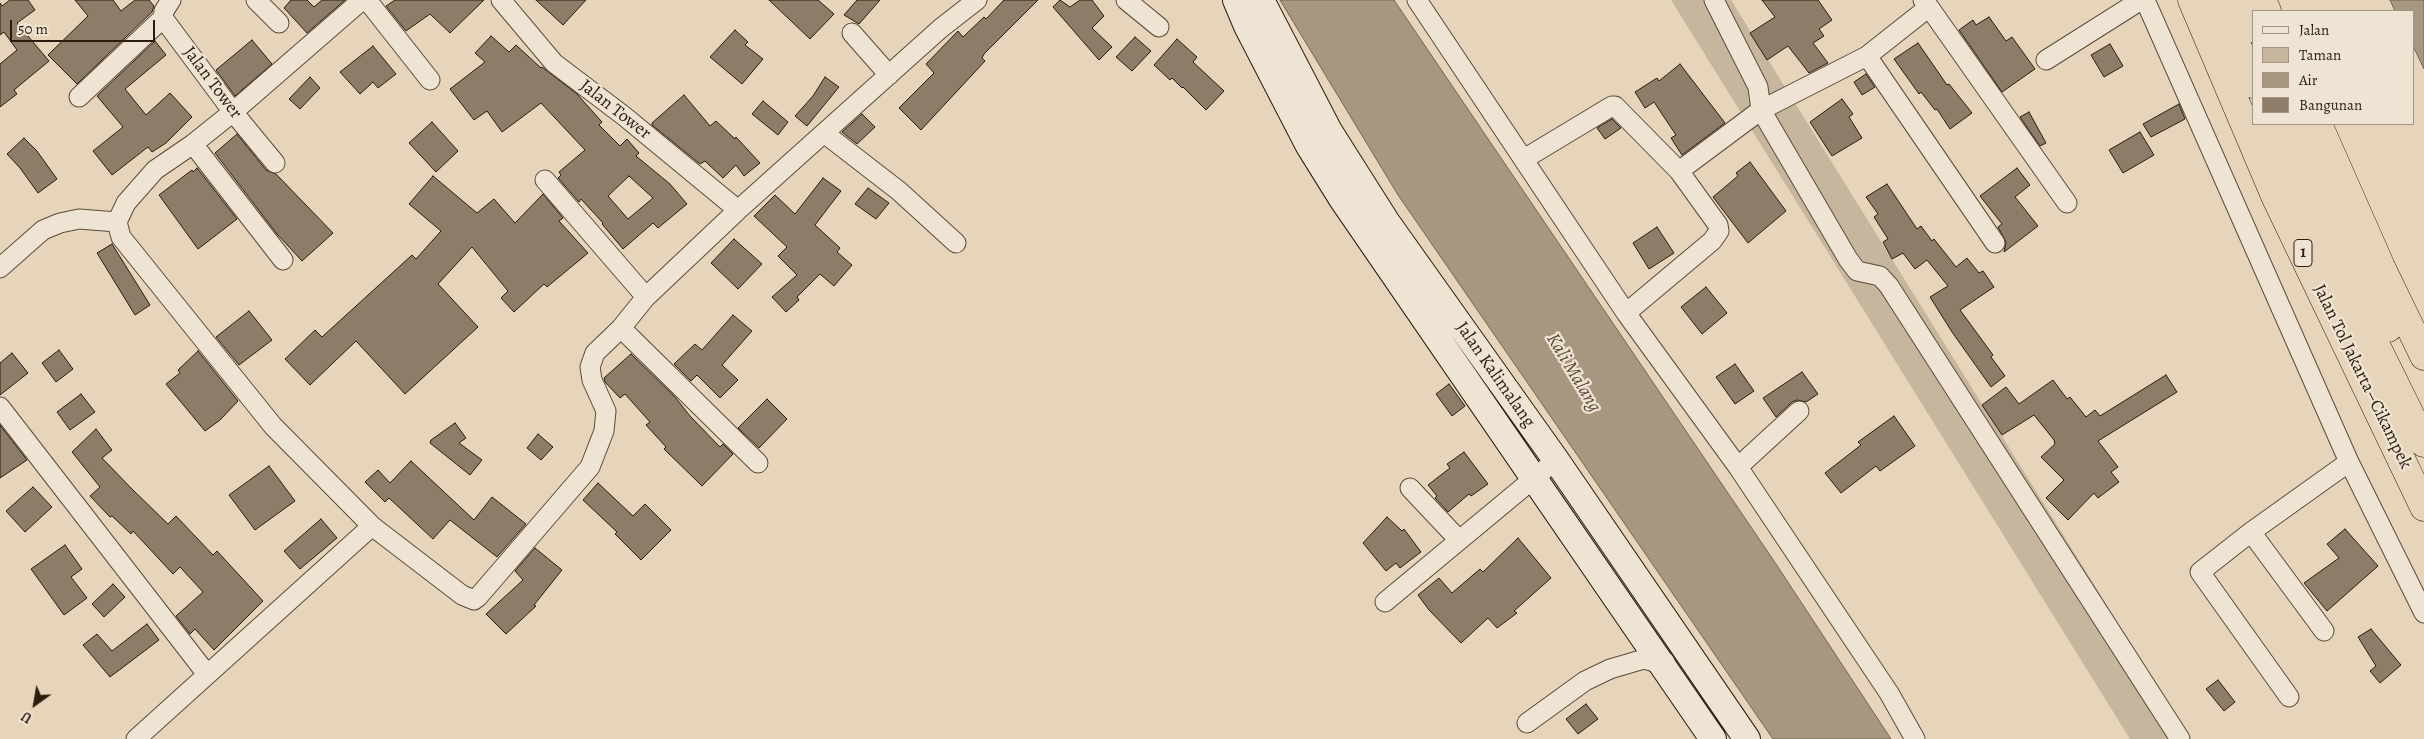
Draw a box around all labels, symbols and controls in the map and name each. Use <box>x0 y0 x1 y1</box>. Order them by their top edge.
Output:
scale bar <box>12 10 158 42</box>
legend <box>2252 10 2414 125</box>
text: 50 m <box>18 19 48 39</box>
text: Jalan <box>2299 20 2329 40</box>
street label: Jalan Tower <box>178 43 246 123</box>
text: Taman <box>2299 45 2341 65</box>
text: Air <box>2299 70 2317 90</box>
street label: Jalan Tower <box>575 75 655 145</box>
text: Bangunan <box>2299 95 2362 115</box>
road number: 1 <box>2294 240 2312 266</box>
street label: Jalan Tol Jakarta–Cikampek <box>2308 281 2416 473</box>
street label: Jalan Kalimalang <box>1451 318 1539 432</box>
water label: Kali Malang <box>1541 330 1605 416</box>
north arrow <box>10 679 60 729</box>
text: U <box>18 707 36 728</box>

